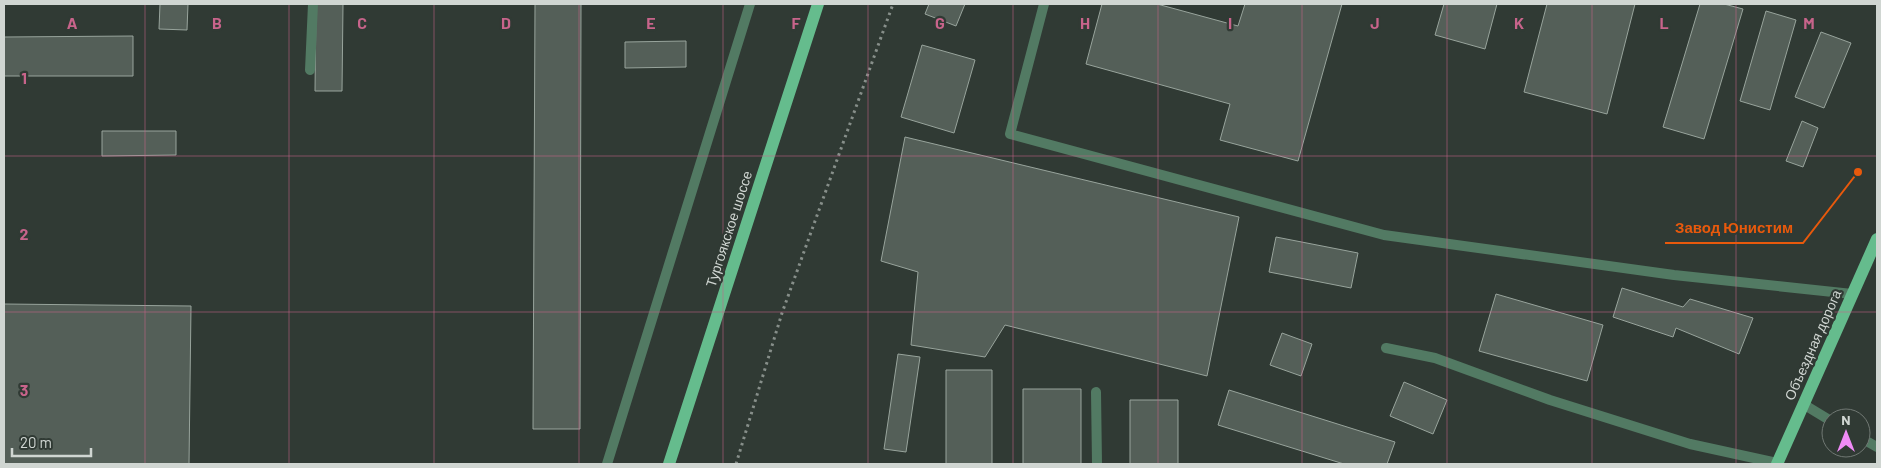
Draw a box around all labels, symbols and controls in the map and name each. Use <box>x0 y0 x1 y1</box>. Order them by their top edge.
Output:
text: A <box>67 13 78 32</box>
text: B <box>212 13 222 32</box>
text: C <box>357 13 367 32</box>
text: D <box>501 13 511 32</box>
text: E <box>646 13 656 32</box>
text: F <box>792 13 801 32</box>
text: G <box>935 13 945 32</box>
text: H <box>1080 13 1090 32</box>
text: I <box>1228 13 1232 32</box>
text: J <box>1370 13 1380 32</box>
text: K <box>1514 13 1524 32</box>
text: L <box>1659 13 1669 32</box>
text: M <box>1803 13 1815 32</box>
text: 1 <box>21 68 27 87</box>
street label: Тургоякское шоссе <box>702 168 755 289</box>
callout: Завод Юнистим <box>1665 213 1803 243</box>
text: Завод Юнистим <box>1675 218 1793 236</box>
text: 2 <box>20 224 29 243</box>
street label: Объездная дорога <box>1781 287 1845 403</box>
text: 3 <box>20 380 28 399</box>
north arrow <box>1821 408 1871 458</box>
text: N <box>1841 411 1851 428</box>
scale bar <box>12 426 91 458</box>
text: 20 m <box>20 433 52 451</box>

